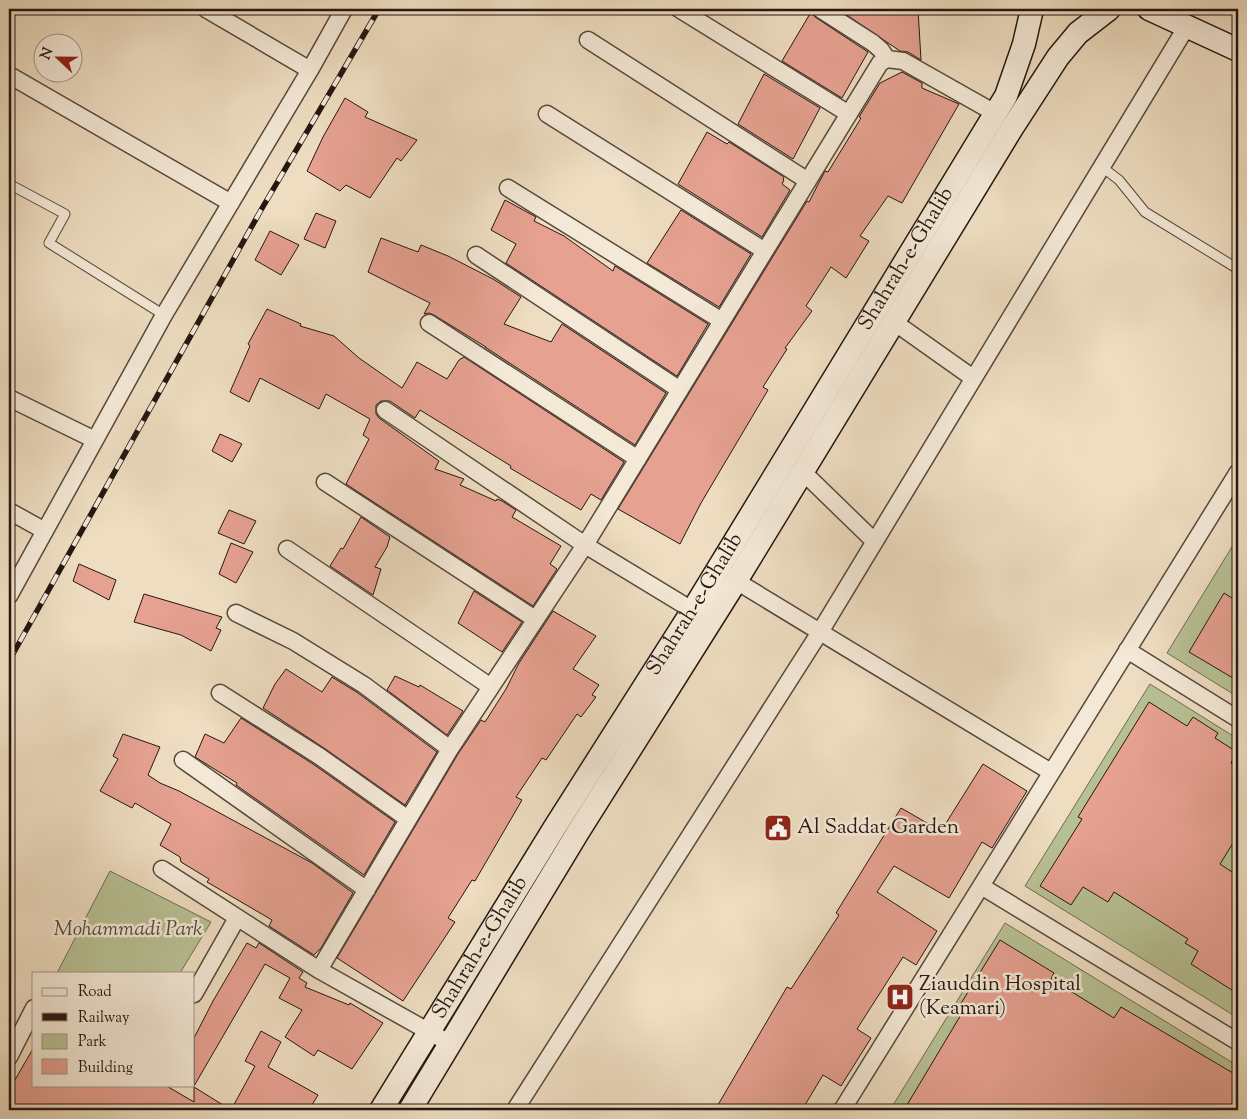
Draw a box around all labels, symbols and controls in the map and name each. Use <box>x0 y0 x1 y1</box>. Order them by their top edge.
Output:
north arrow <box>32 32 82 82</box>
text: N <box>36 45 59 63</box>
street label: Shahrah-e-Ghalib <box>851 182 962 337</box>
street label: Shahrah-e-Ghalib <box>640 528 751 682</box>
public building icon: Al Saddat Garden <box>763 813 793 843</box>
place label: Al Saddat Garden <box>797 813 959 843</box>
street label: Shahrah-e-Ghalib <box>425 871 536 1025</box>
park label: Mohammadi Park <box>54 915 203 945</box>
place label: Ziauddin Hospital (Keamari) <box>919 970 1081 1024</box>
legend <box>32 972 195 1086</box>
text: Road <box>78 982 112 1003</box>
hospital icon: Ziauddin Hospital (Keamari) <box>885 982 915 1012</box>
text: Railway <box>78 1008 130 1029</box>
text: Park <box>78 1032 107 1053</box>
text: Building <box>78 1058 133 1079</box>

